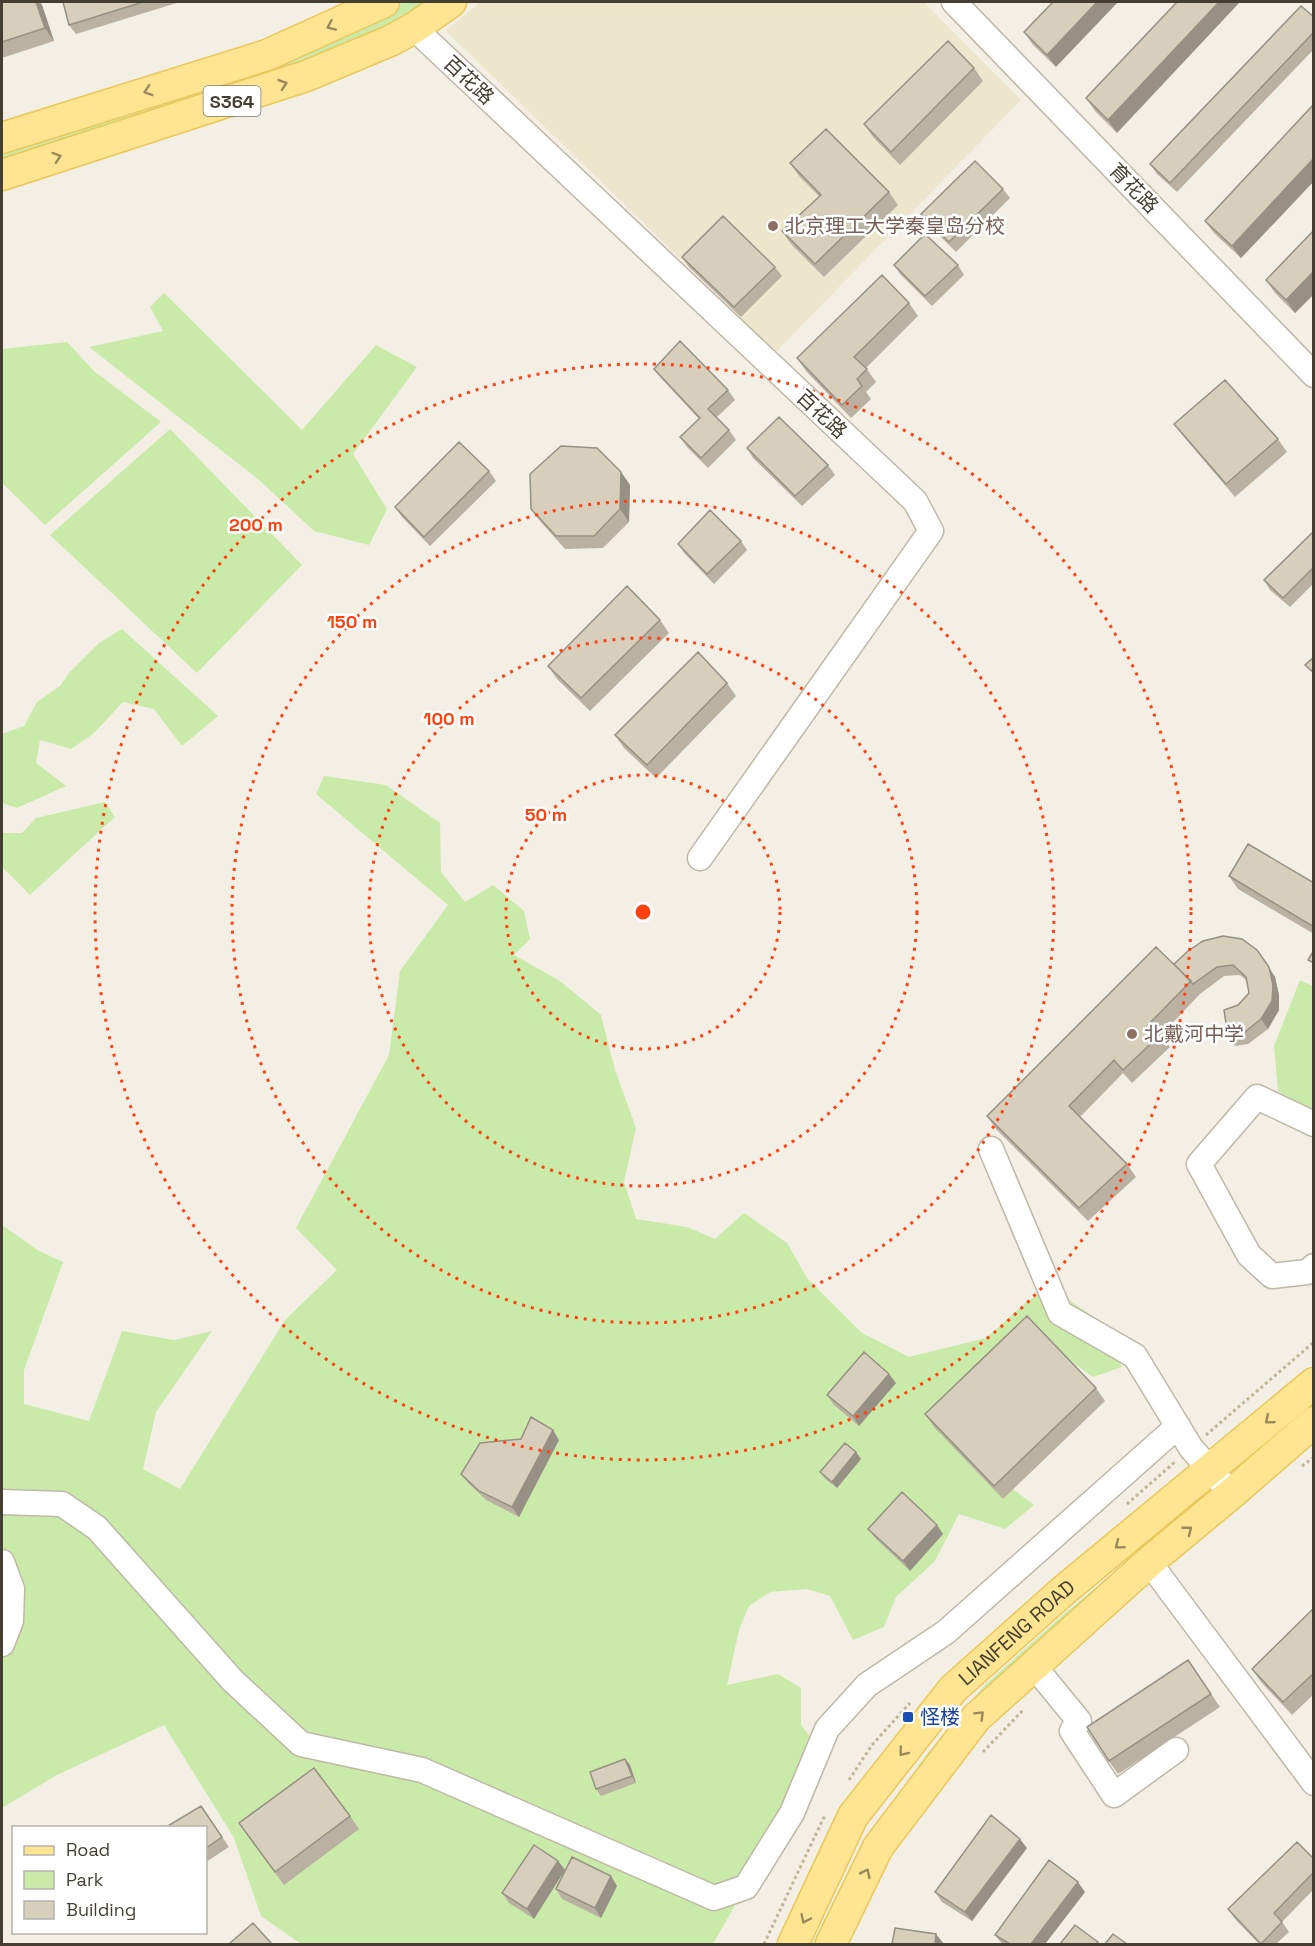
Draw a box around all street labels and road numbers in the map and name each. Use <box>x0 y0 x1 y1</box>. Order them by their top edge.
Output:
street label: 百花路 <box>438 50 500 110</box>
road number: S364 <box>204 86 260 116</box>
street label: 育花路 <box>1104 157 1164 219</box>
street label: 百花路 <box>791 384 853 444</box>
street label: LIANFENG ROAD <box>953 1574 1080 1691</box>

